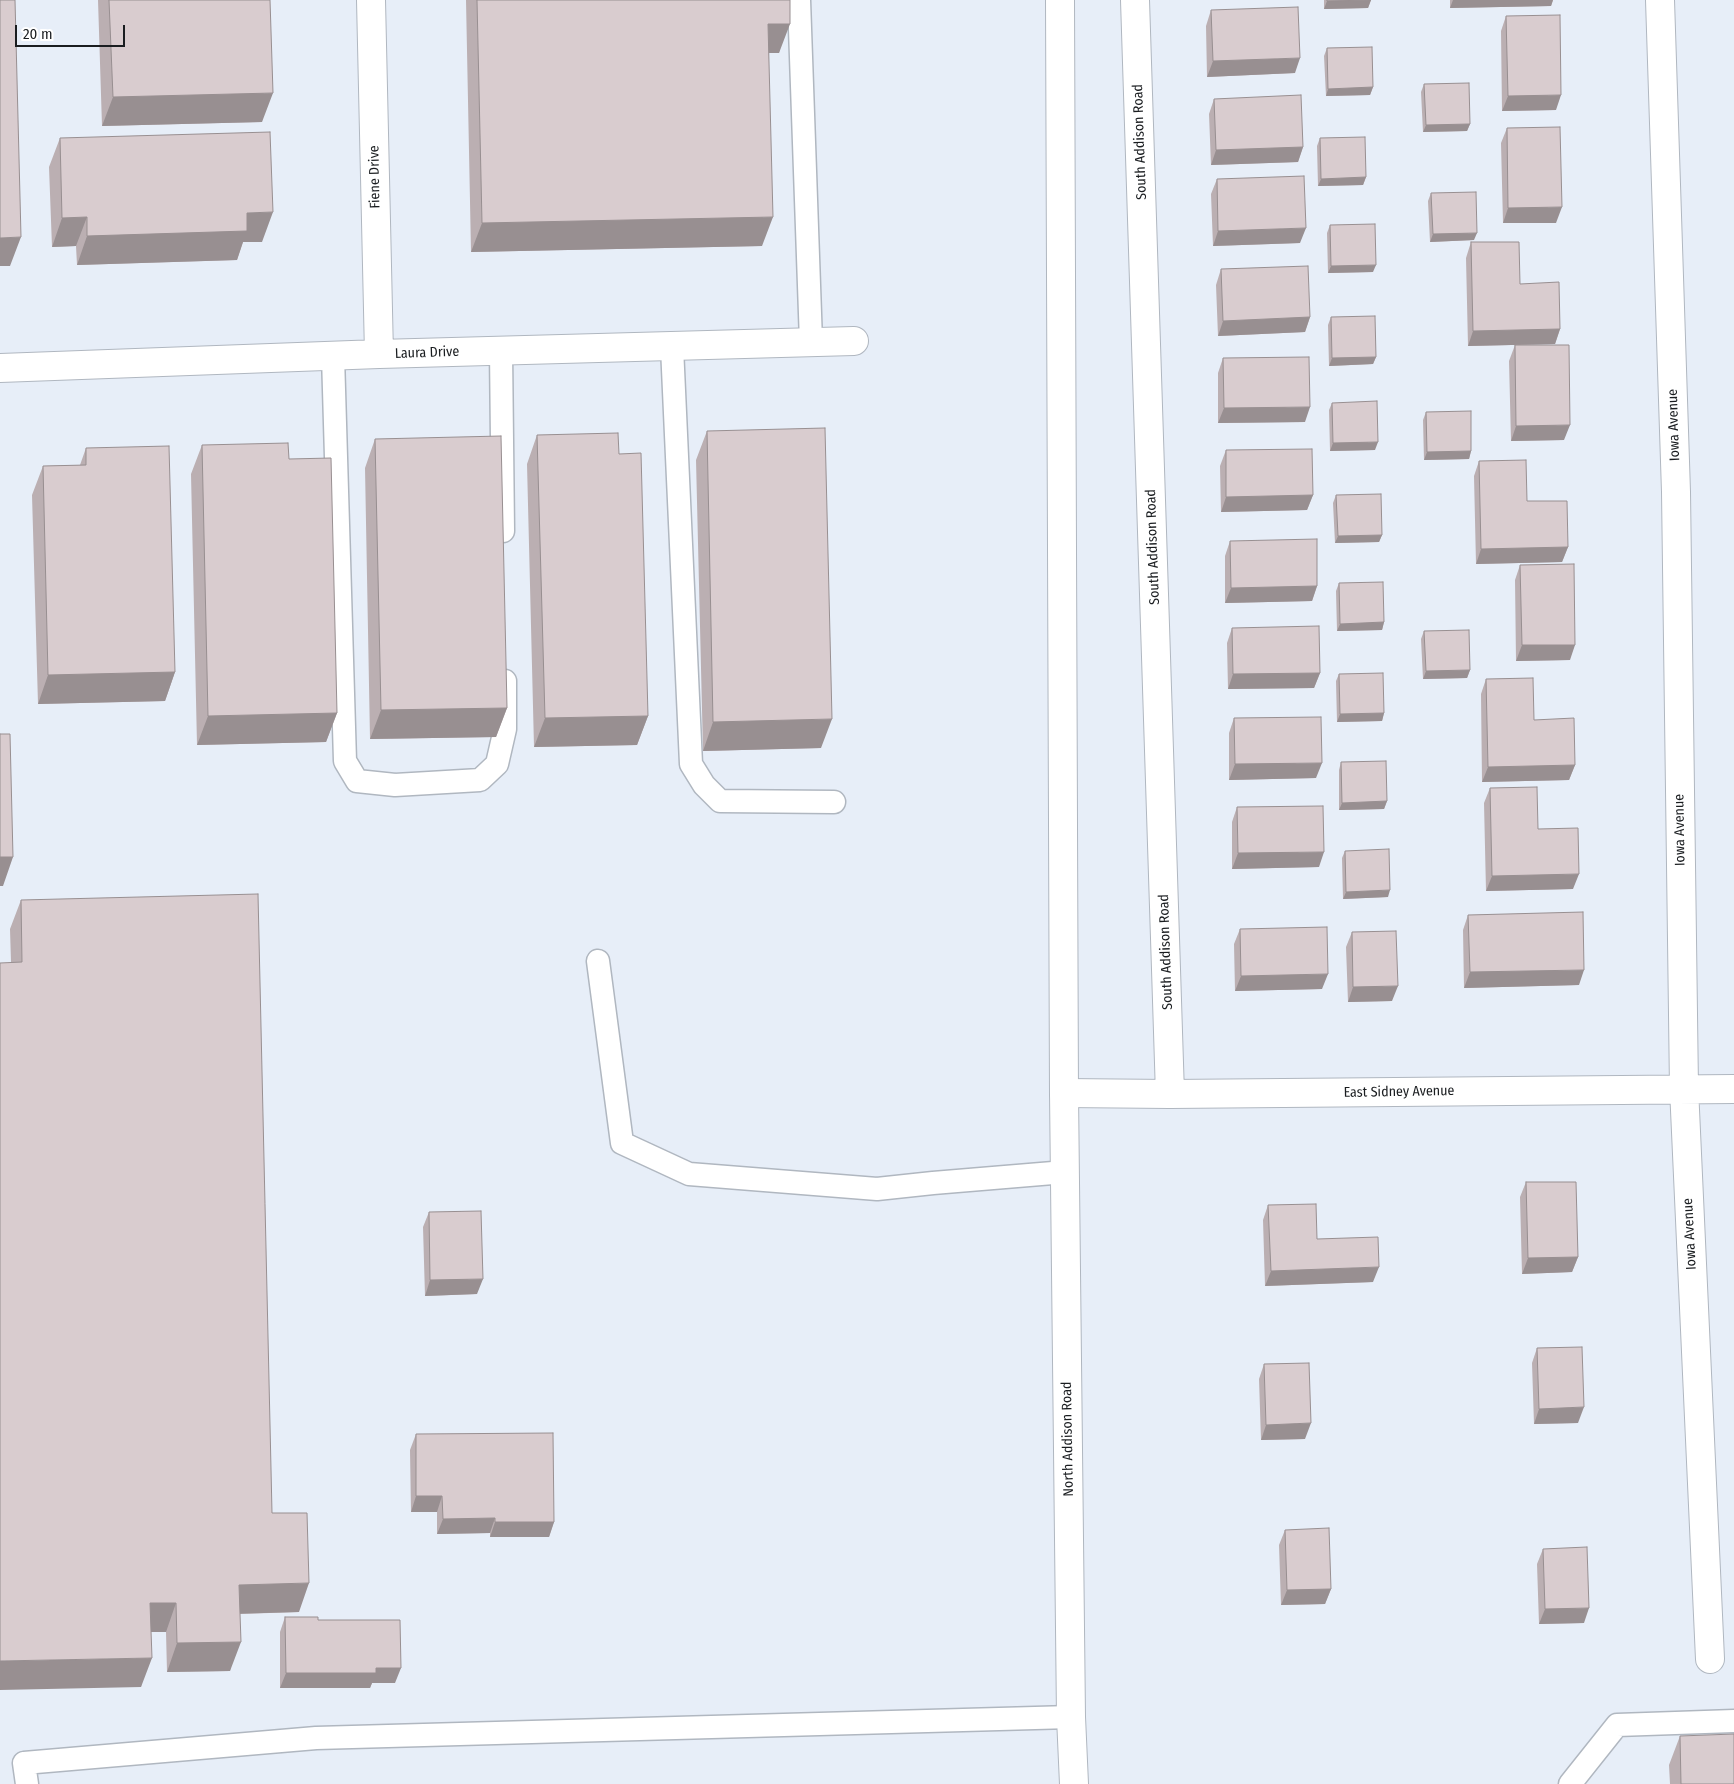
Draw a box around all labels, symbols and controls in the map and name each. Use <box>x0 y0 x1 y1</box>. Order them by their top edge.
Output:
scale bar <box>18 15 128 47</box>
text: 20 m <box>23 25 53 43</box>
street label: South Addison Road <box>1130 84 1150 200</box>
street label: Fiene Drive <box>366 145 384 209</box>
street label: Laura Drive <box>394 343 460 363</box>
street label: Iowa Avenue <box>1664 389 1684 461</box>
street label: South Addison Road <box>1143 489 1163 605</box>
street label: Iowa Avenue <box>1671 794 1689 866</box>
street label: South Addison Road <box>1156 894 1176 1010</box>
street label: East Sidney Avenue <box>1343 1083 1455 1101</box>
street label: Iowa Avenue <box>1680 1197 1700 1271</box>
street label: North Addison Road <box>1059 1381 1077 1497</box>

